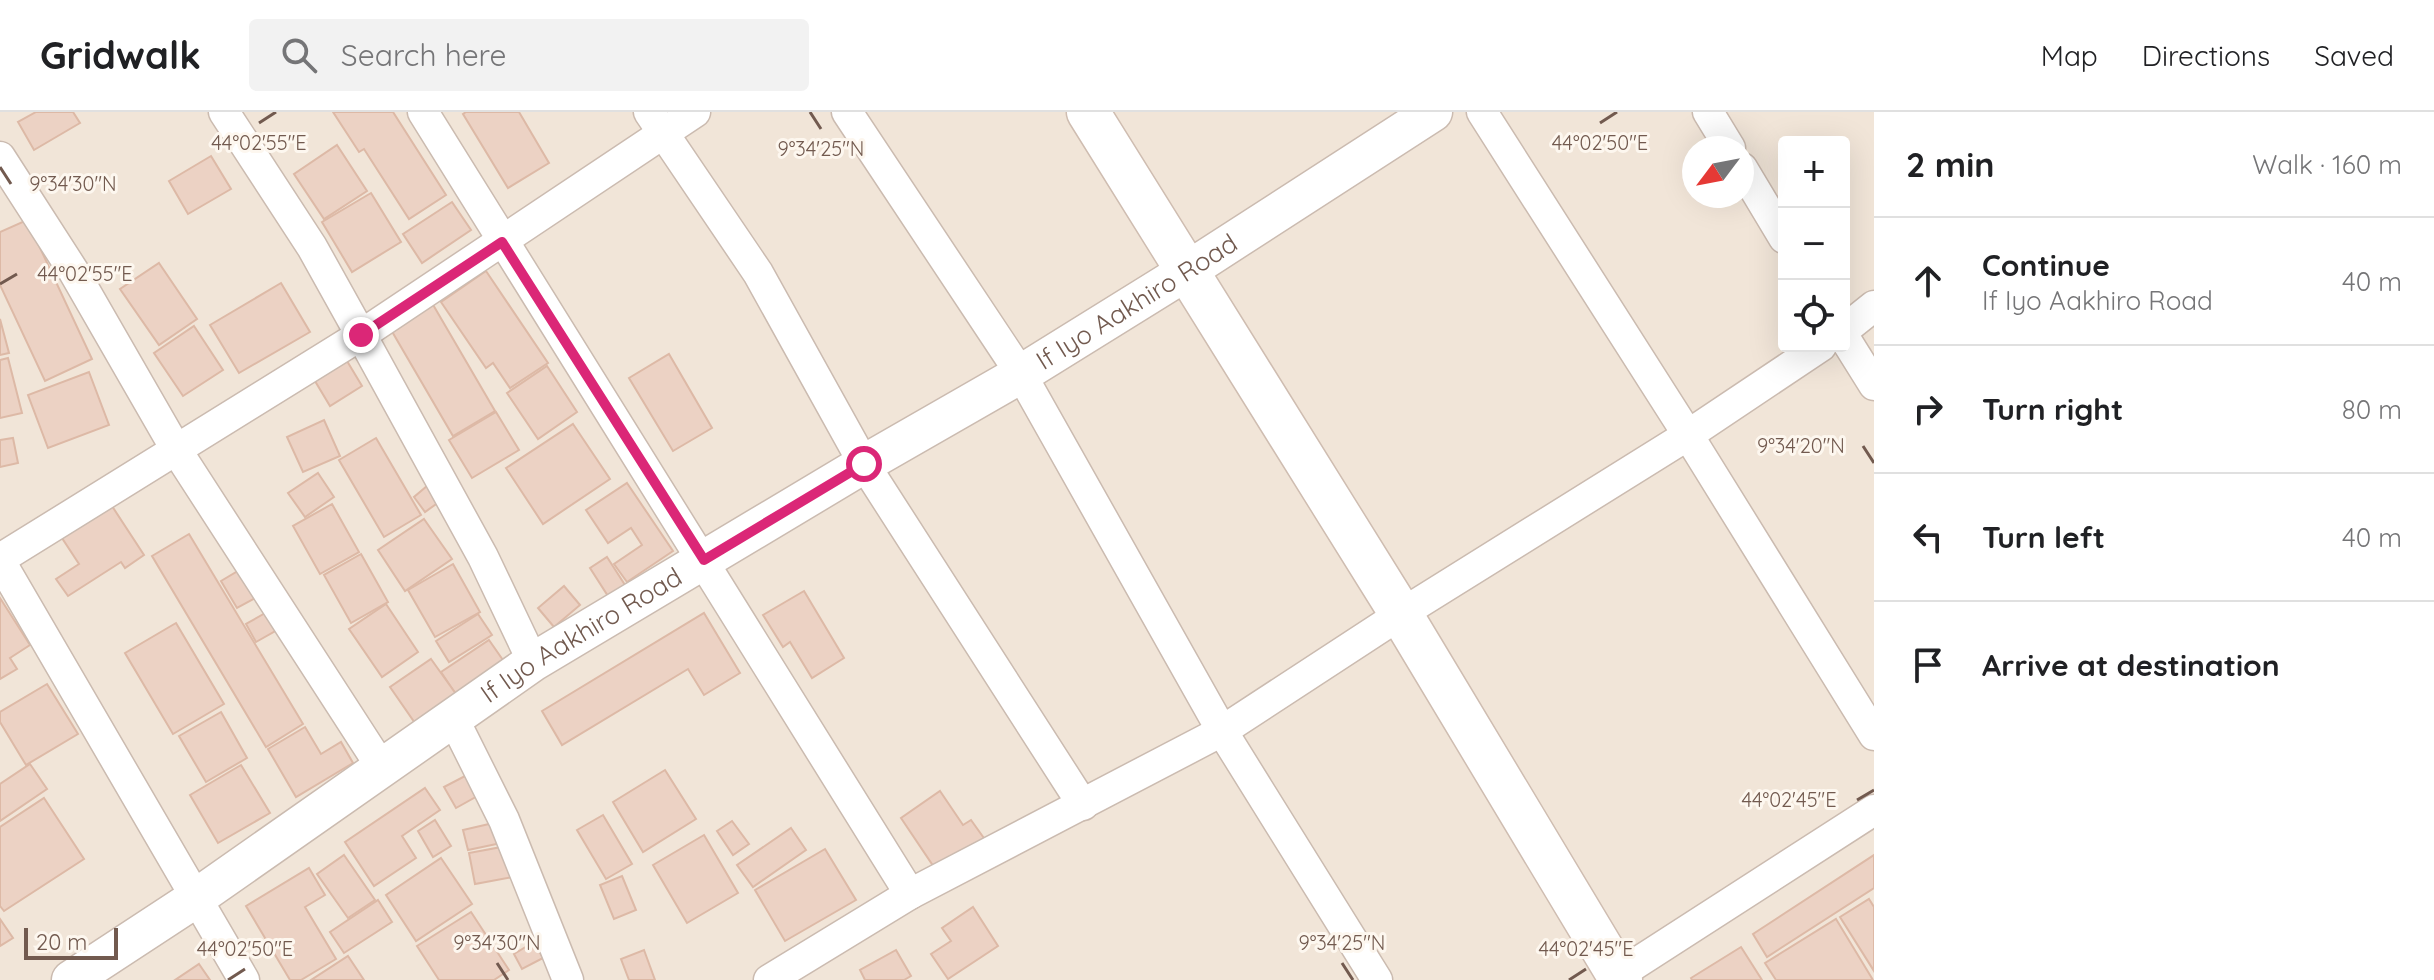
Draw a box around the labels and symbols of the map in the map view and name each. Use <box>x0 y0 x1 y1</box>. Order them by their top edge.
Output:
text: 44°02'55"E <box>211 130 307 155</box>
text: 44°02'50"E <box>1552 130 1648 155</box>
text: 9°34'25"N <box>778 136 864 161</box>
north arrow <box>1682 136 1754 208</box>
text: 9°34'30"N <box>29 171 117 196</box>
street label: If Iyo Aakhiro Road <box>1030 226 1243 377</box>
text: 44°02'55"E <box>37 261 133 286</box>
route end <box>343 317 379 353</box>
text: 9°34'20"N <box>1757 433 1845 458</box>
route start <box>846 446 882 482</box>
street label: If Iyo Aakhiro Road <box>474 560 688 710</box>
text: 44°02'45"E <box>1741 787 1837 812</box>
scale bar <box>24 924 118 960</box>
text: 9°34'30"N <box>453 930 541 955</box>
text: 9°34'25"N <box>1299 930 1385 955</box>
text: 44°02'50"E <box>197 936 293 961</box>
text: 44°02'45"E <box>1538 936 1634 961</box>

